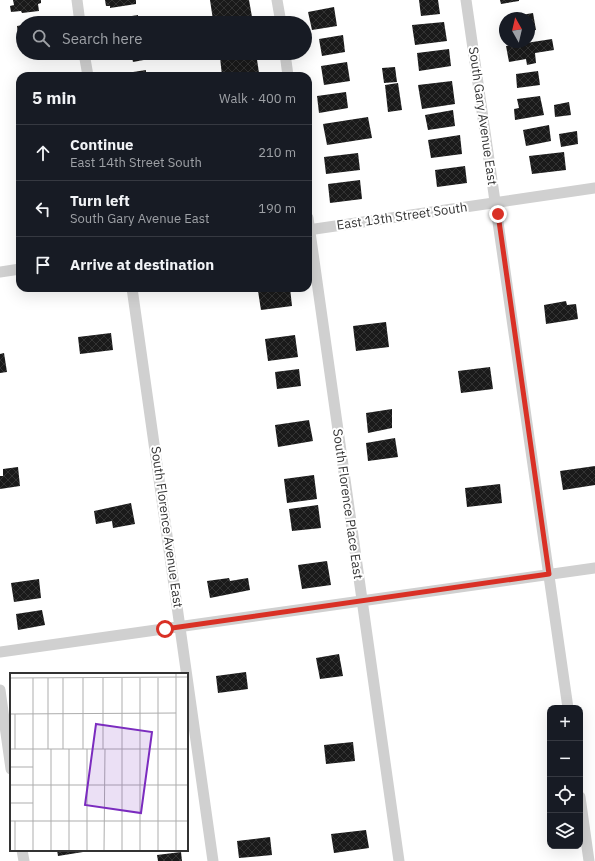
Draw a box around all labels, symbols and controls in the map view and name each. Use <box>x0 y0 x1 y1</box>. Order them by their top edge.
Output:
north arrow <box>499 12 535 48</box>
search box <box>16 16 312 60</box>
icon: search <box>30 27 52 49</box>
text: Search here <box>62 29 142 48</box>
street label: South Gary Avenue East <box>465 46 501 186</box>
text: 5 min <box>32 87 76 109</box>
text: Walk · 400 m <box>219 90 296 107</box>
text: Continue <box>70 135 134 154</box>
icon: ahead <box>32 142 54 164</box>
text: 210 m <box>258 144 296 161</box>
text: East 14th Street South <box>70 154 202 171</box>
text: Turn left <box>70 191 130 210</box>
icon: left <box>32 198 54 220</box>
street label: East 13th Street South <box>336 198 468 234</box>
text: 190 m <box>258 200 296 217</box>
route end <box>489 205 507 223</box>
text: South Gary Avenue East <box>70 210 209 227</box>
icon: arrive <box>32 254 54 276</box>
text: Arrive at destination <box>70 255 214 274</box>
street label: South Florence Place East <box>329 428 367 580</box>
street label: South Florence Avenue East <box>147 445 187 609</box>
route start <box>156 620 174 638</box>
inset map <box>10 673 188 851</box>
map controls <box>547 705 583 849</box>
button: + <box>547 705 583 741</box>
button: − <box>547 741 583 777</box>
button: locate <box>547 777 583 813</box>
button: layers <box>547 813 583 849</box>

